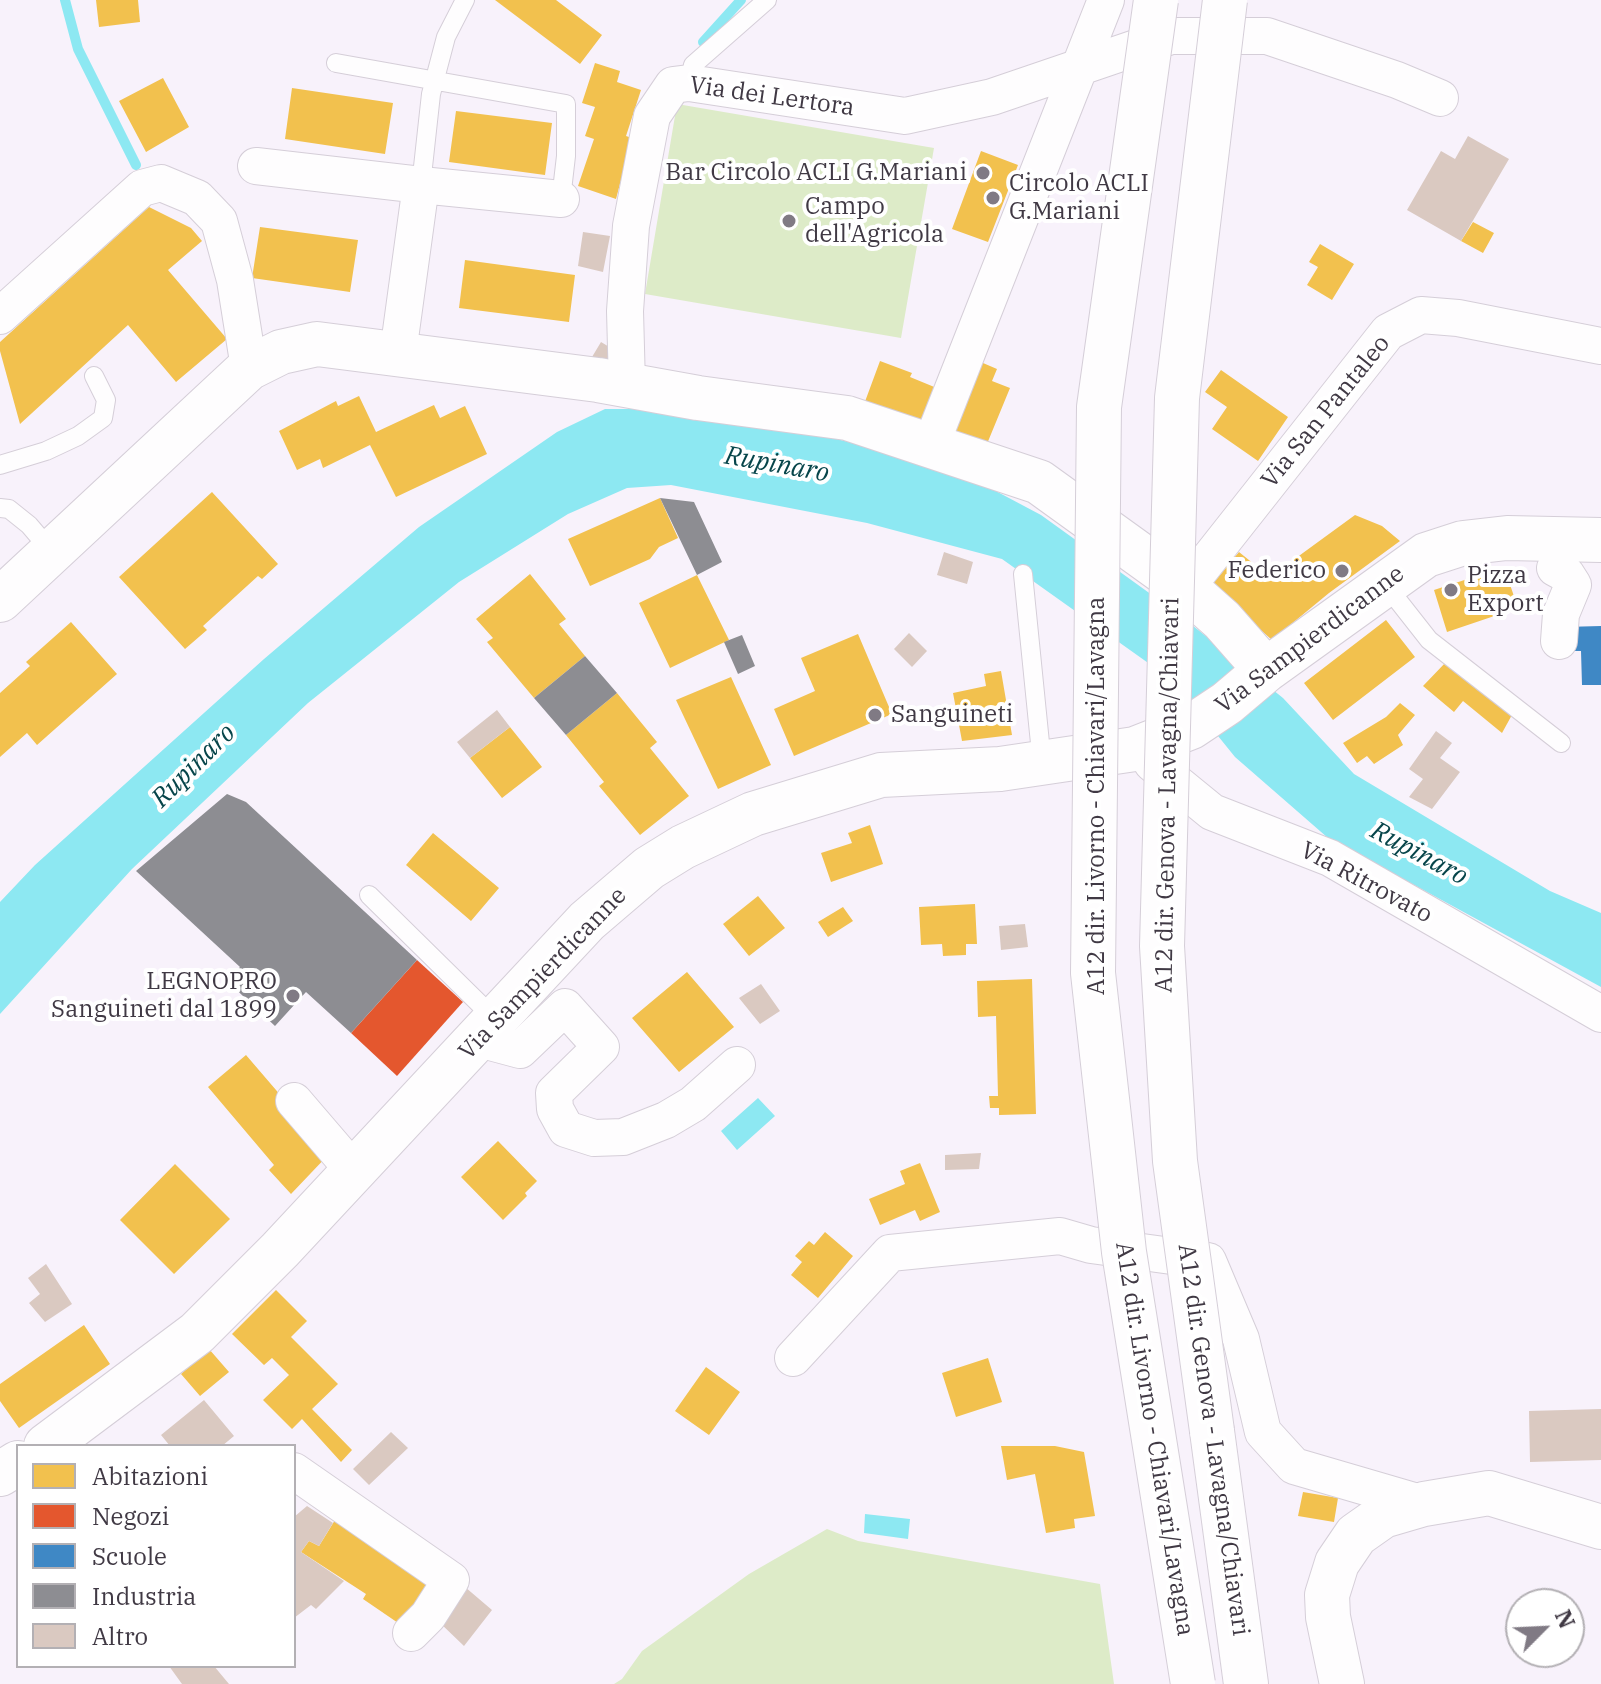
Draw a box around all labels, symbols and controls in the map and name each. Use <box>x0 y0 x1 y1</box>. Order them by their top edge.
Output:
street label: Via dei Lertora <box>688 71 856 123</box>
place label: Bar Circolo ACLI G.Mariani <box>665 159 967 187</box>
marker: Bar Circolo ACLI G.Mariani <box>974 164 992 182</box>
place label: Circolo ACLI G.Mariani <box>1009 170 1149 226</box>
marker: Circolo ACLI G.Mariani <box>984 189 1002 207</box>
place label: Campo dell'Agricola <box>805 193 944 249</box>
marker: Campo dell'Agricola <box>780 212 798 230</box>
street label: Via San Pantaleo <box>1256 330 1396 494</box>
water label: Rupinaro <box>722 440 832 490</box>
place label: Federico <box>1228 557 1326 585</box>
street label: Via Sampierdicanne <box>1210 560 1410 720</box>
marker: Federico <box>1333 562 1351 580</box>
place label: Pizza Export <box>1467 562 1544 618</box>
marker: Pizza Export <box>1442 581 1460 599</box>
street label: A12 dir. Livorno - Chiavari/Lavagna <box>1083 597 1111 995</box>
street label: A12 dir. Genova - Lavagna/Chiavari <box>1150 597 1186 993</box>
place label: Sanguineti <box>891 701 1013 729</box>
marker: Sanguineti <box>866 706 884 724</box>
water label: Rupinaro <box>146 718 242 814</box>
water label: Rupinaro <box>1365 815 1473 893</box>
street label: Via Ritrovato <box>1295 836 1437 930</box>
street label: Via Sampierdicanne <box>453 882 633 1066</box>
place label: LEGNOPRO Sanguineti dal 1899 <box>51 968 277 1024</box>
marker: LEGNOPRO Sanguineti dal 1899 <box>284 987 302 1005</box>
street label: A12 dir. Livorno - Chiavari/Lavagna <box>1109 1240 1199 1638</box>
street label: A12 dir. Genova - Lavagna/Chiavari <box>1171 1242 1255 1638</box>
legend <box>16 1444 296 1668</box>
text: Abitazioni <box>92 1460 208 1492</box>
text: Negozi <box>92 1500 169 1532</box>
text: Scuole <box>92 1540 167 1572</box>
text: Industria <box>92 1580 196 1612</box>
north arrow <box>1505 1588 1585 1668</box>
text: N <box>1549 1605 1582 1633</box>
text: Altro <box>92 1620 148 1652</box>

